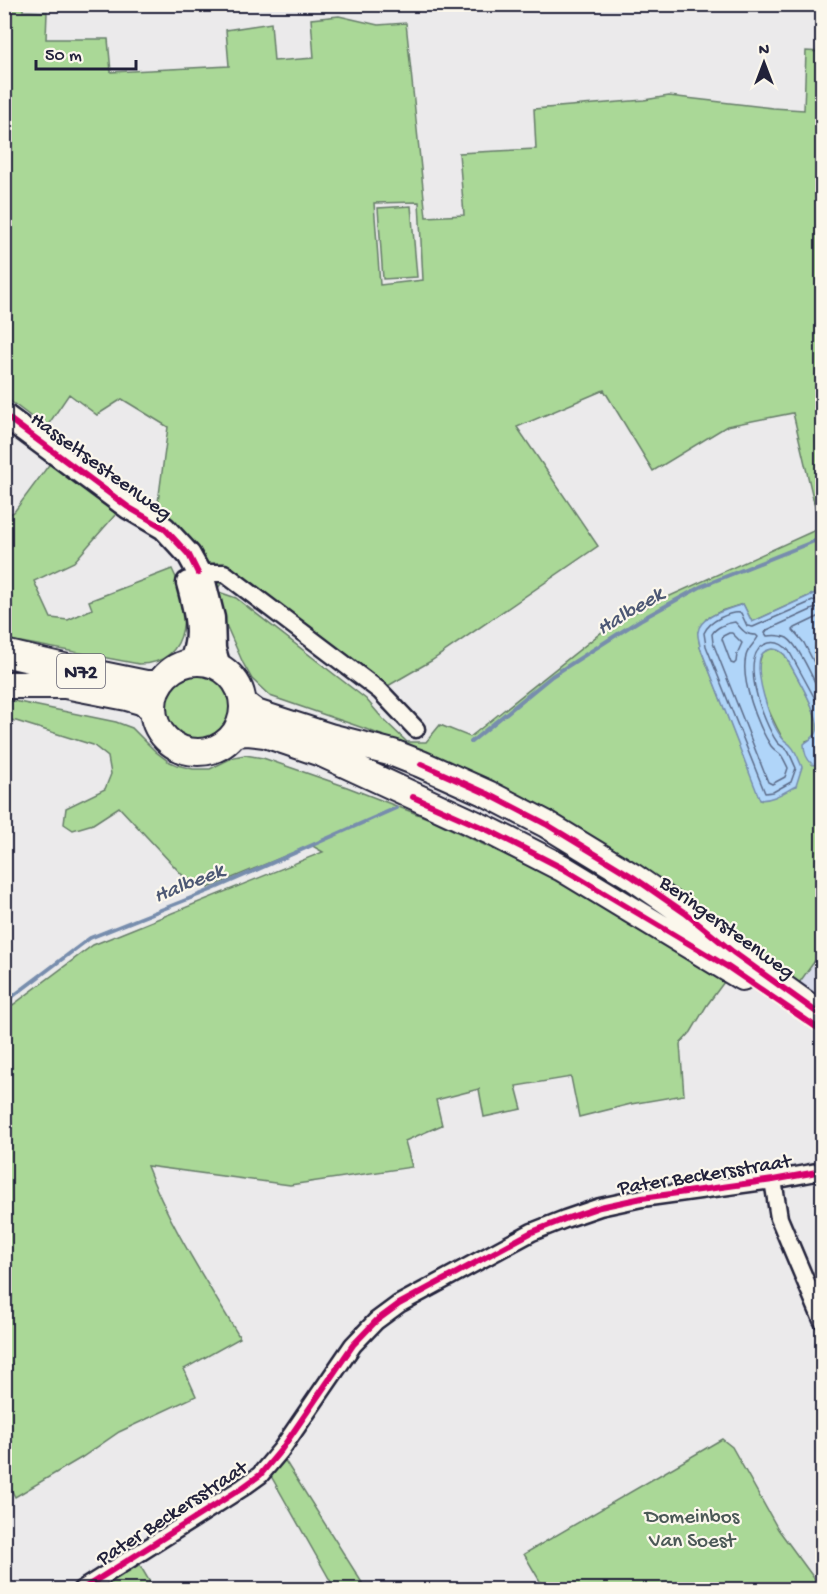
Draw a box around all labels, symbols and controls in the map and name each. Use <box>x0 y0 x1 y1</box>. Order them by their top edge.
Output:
scale bar <box>36 33 136 71</box>
north arrow <box>734 33 794 93</box>
text: N <box>759 42 770 61</box>
text: 50 m <box>45 46 82 67</box>
street label: Hasseltsesteenweg <box>24 408 176 528</box>
water label: Halbeek <box>593 581 671 643</box>
road number: N72 <box>57 654 105 688</box>
water label: Halbeek <box>150 858 231 911</box>
street label: Beringersteenweg <box>653 871 798 986</box>
street label: Pater Beckersstraat <box>615 1150 795 1203</box>
street label: Pater Beckersstraat <box>92 1456 255 1574</box>
park label: Domeinbos Van Soest <box>643 1506 741 1555</box>

